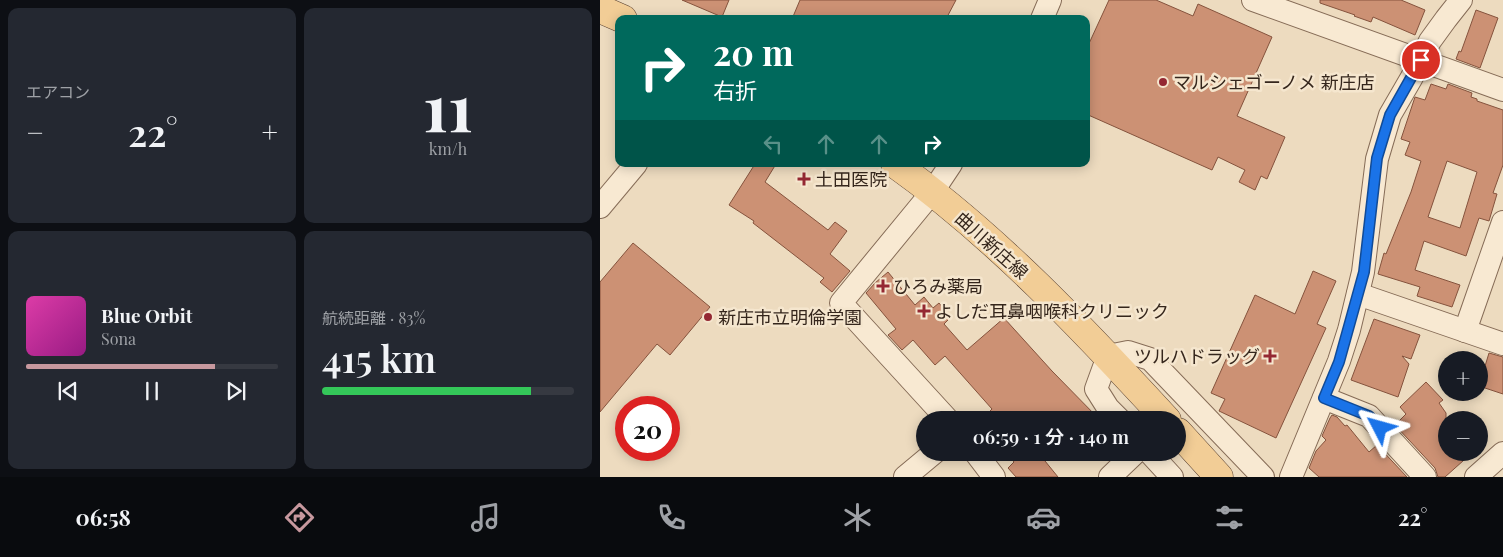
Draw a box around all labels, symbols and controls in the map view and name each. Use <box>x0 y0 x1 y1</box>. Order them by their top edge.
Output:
text: 20 m <box>713 28 794 75</box>
icon: right <box>630 35 695 100</box>
pin <box>1400 39 1442 81</box>
icon: arrive <box>1407 46 1435 74</box>
text: 11 <box>423 62 473 148</box>
place label: マルシェゴーノメ 新庄店 <box>1173 70 1374 94</box>
text: 右折 <box>713 75 757 105</box>
marker: マルシェゴーノメ 新庄店 <box>1157 76 1169 88</box>
text: エアコン <box>26 81 90 102</box>
text: 22° <box>128 106 178 157</box>
text: − <box>26 113 44 150</box>
text: + <box>262 113 278 150</box>
icon: left <box>759 130 787 158</box>
icon: ahead <box>812 130 840 158</box>
icon: ahead <box>865 130 893 158</box>
icon: right <box>918 130 946 158</box>
text: km/h <box>429 138 467 159</box>
place label: 土田医院 <box>815 167 887 191</box>
marker: 土田医院 <box>797 172 811 186</box>
street label: 曲川新庄線 <box>951 206 1033 284</box>
place label: ひろみ薬局 <box>893 274 983 298</box>
marker: ひろみ薬局 <box>877 280 889 292</box>
place label: よしだ耳鼻咽喉科クリニック <box>935 299 1169 323</box>
text: Blue Orbit <box>101 302 192 328</box>
marker: よしだ耳鼻咽喉科クリニック <box>917 304 931 318</box>
place label: 新庄市立明倫学園 <box>718 305 862 329</box>
text: 航続距離 · 83% <box>322 307 425 328</box>
marker: 新庄市立明倫学園 <box>702 311 714 323</box>
text: Sona <box>101 328 136 349</box>
text: 415 km <box>322 332 436 383</box>
place label: ツルハドラッグ <box>1134 344 1260 368</box>
marker: ツルハドラッグ <box>1264 350 1276 362</box>
map controls <box>1438 351 1488 461</box>
button: + <box>1438 351 1488 401</box>
icon: previous <box>54 377 82 405</box>
icon: pause <box>138 377 166 405</box>
icon: next <box>222 377 250 405</box>
speed limit sign: 20 <box>615 396 680 461</box>
position arrow <box>1353 401 1405 453</box>
button: − <box>1438 411 1488 461</box>
text: 06:59 · 1 分 · 140 m <box>973 423 1129 449</box>
icon: directions <box>282 500 317 535</box>
icon: music <box>468 500 503 535</box>
icon: phone <box>654 500 689 535</box>
icon: climate <box>840 500 875 535</box>
icon: car <box>1026 500 1061 535</box>
icon: filters <box>1212 500 1247 535</box>
text: 06:58 <box>76 502 131 532</box>
text: 22° <box>1398 502 1427 532</box>

